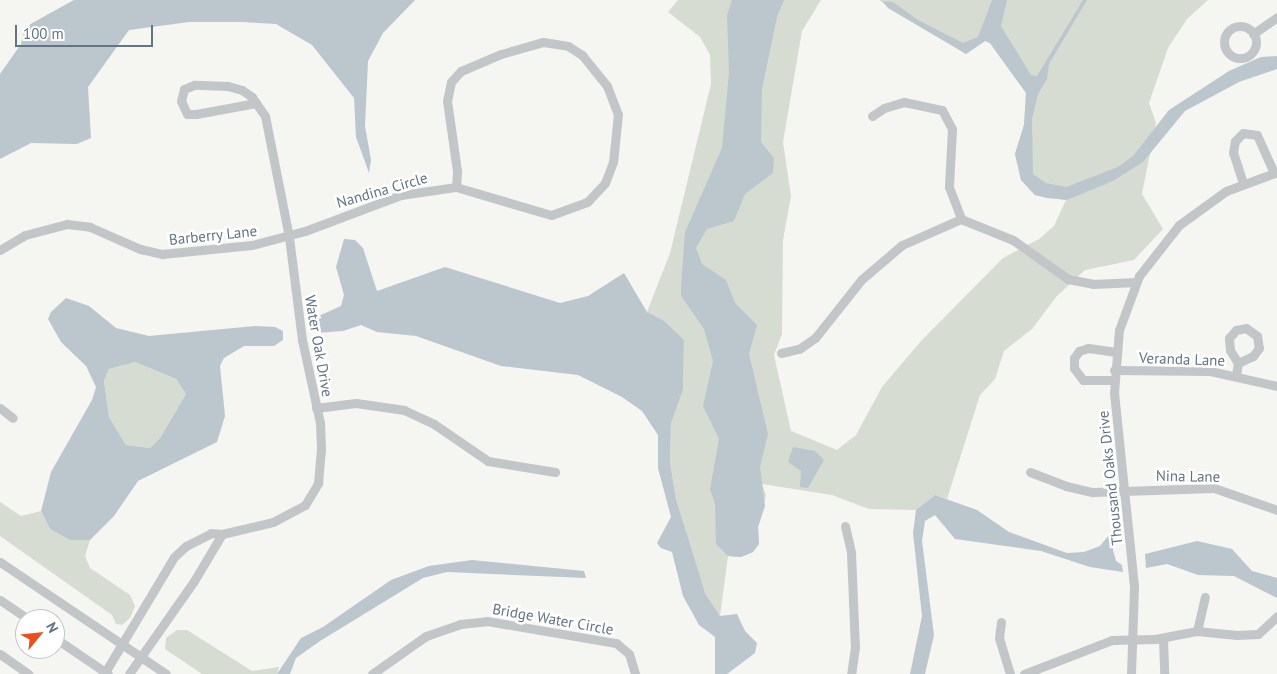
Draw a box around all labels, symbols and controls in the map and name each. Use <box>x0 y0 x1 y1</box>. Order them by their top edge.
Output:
scale bar <box>18 15 155 47</box>
text: 100 m <box>23 24 64 43</box>
street label: Nandina Circle <box>334 168 430 212</box>
street label: Barberry Lane <box>168 221 258 249</box>
street label: Water Oak Drive <box>301 294 337 398</box>
street label: Veranda Lane <box>1139 349 1225 369</box>
street label: Thousand Oaks Drive <box>1094 410 1126 546</box>
street label: Nina Lane <box>1156 466 1220 486</box>
street label: Bridge Water Circle <box>491 599 615 639</box>
north arrow <box>15 609 65 659</box>
text: N <box>42 619 62 636</box>

